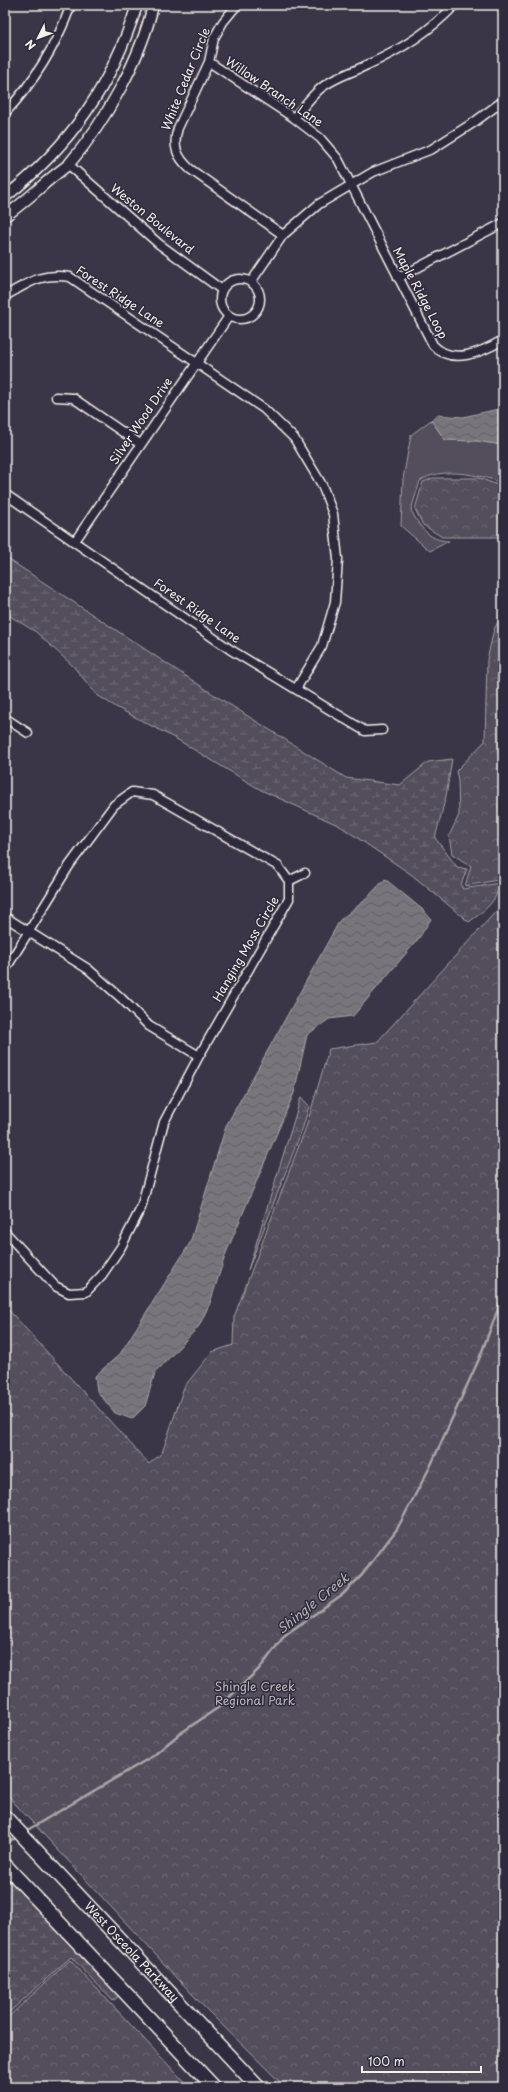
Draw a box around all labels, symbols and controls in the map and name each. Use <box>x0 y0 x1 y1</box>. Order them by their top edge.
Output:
north arrow <box>18 18 58 58</box>
street label: White Cedar Circle <box>156 24 214 133</box>
text: N <box>21 36 39 54</box>
street label: Willow Branch Lane <box>222 52 327 131</box>
street label: Weston Boulevard <box>107 179 199 258</box>
street label: Maple Ridge Loop <box>389 243 453 342</box>
street label: Forest Ridge Lane <box>73 261 169 332</box>
street label: Silver Wood Drive <box>104 373 176 468</box>
street label: Forest Ridge Lane <box>150 573 245 647</box>
street label: Hanging Moss Circle <box>208 892 283 1005</box>
water label: Shingle Creek <box>273 1567 354 1638</box>
park label: Shingle Creek Regional Park <box>215 1677 295 1709</box>
street label: West Osceola Parkway <box>81 1897 184 2005</box>
scale bar <box>362 2048 481 2074</box>
text: 100 m <box>368 2052 405 2070</box>

